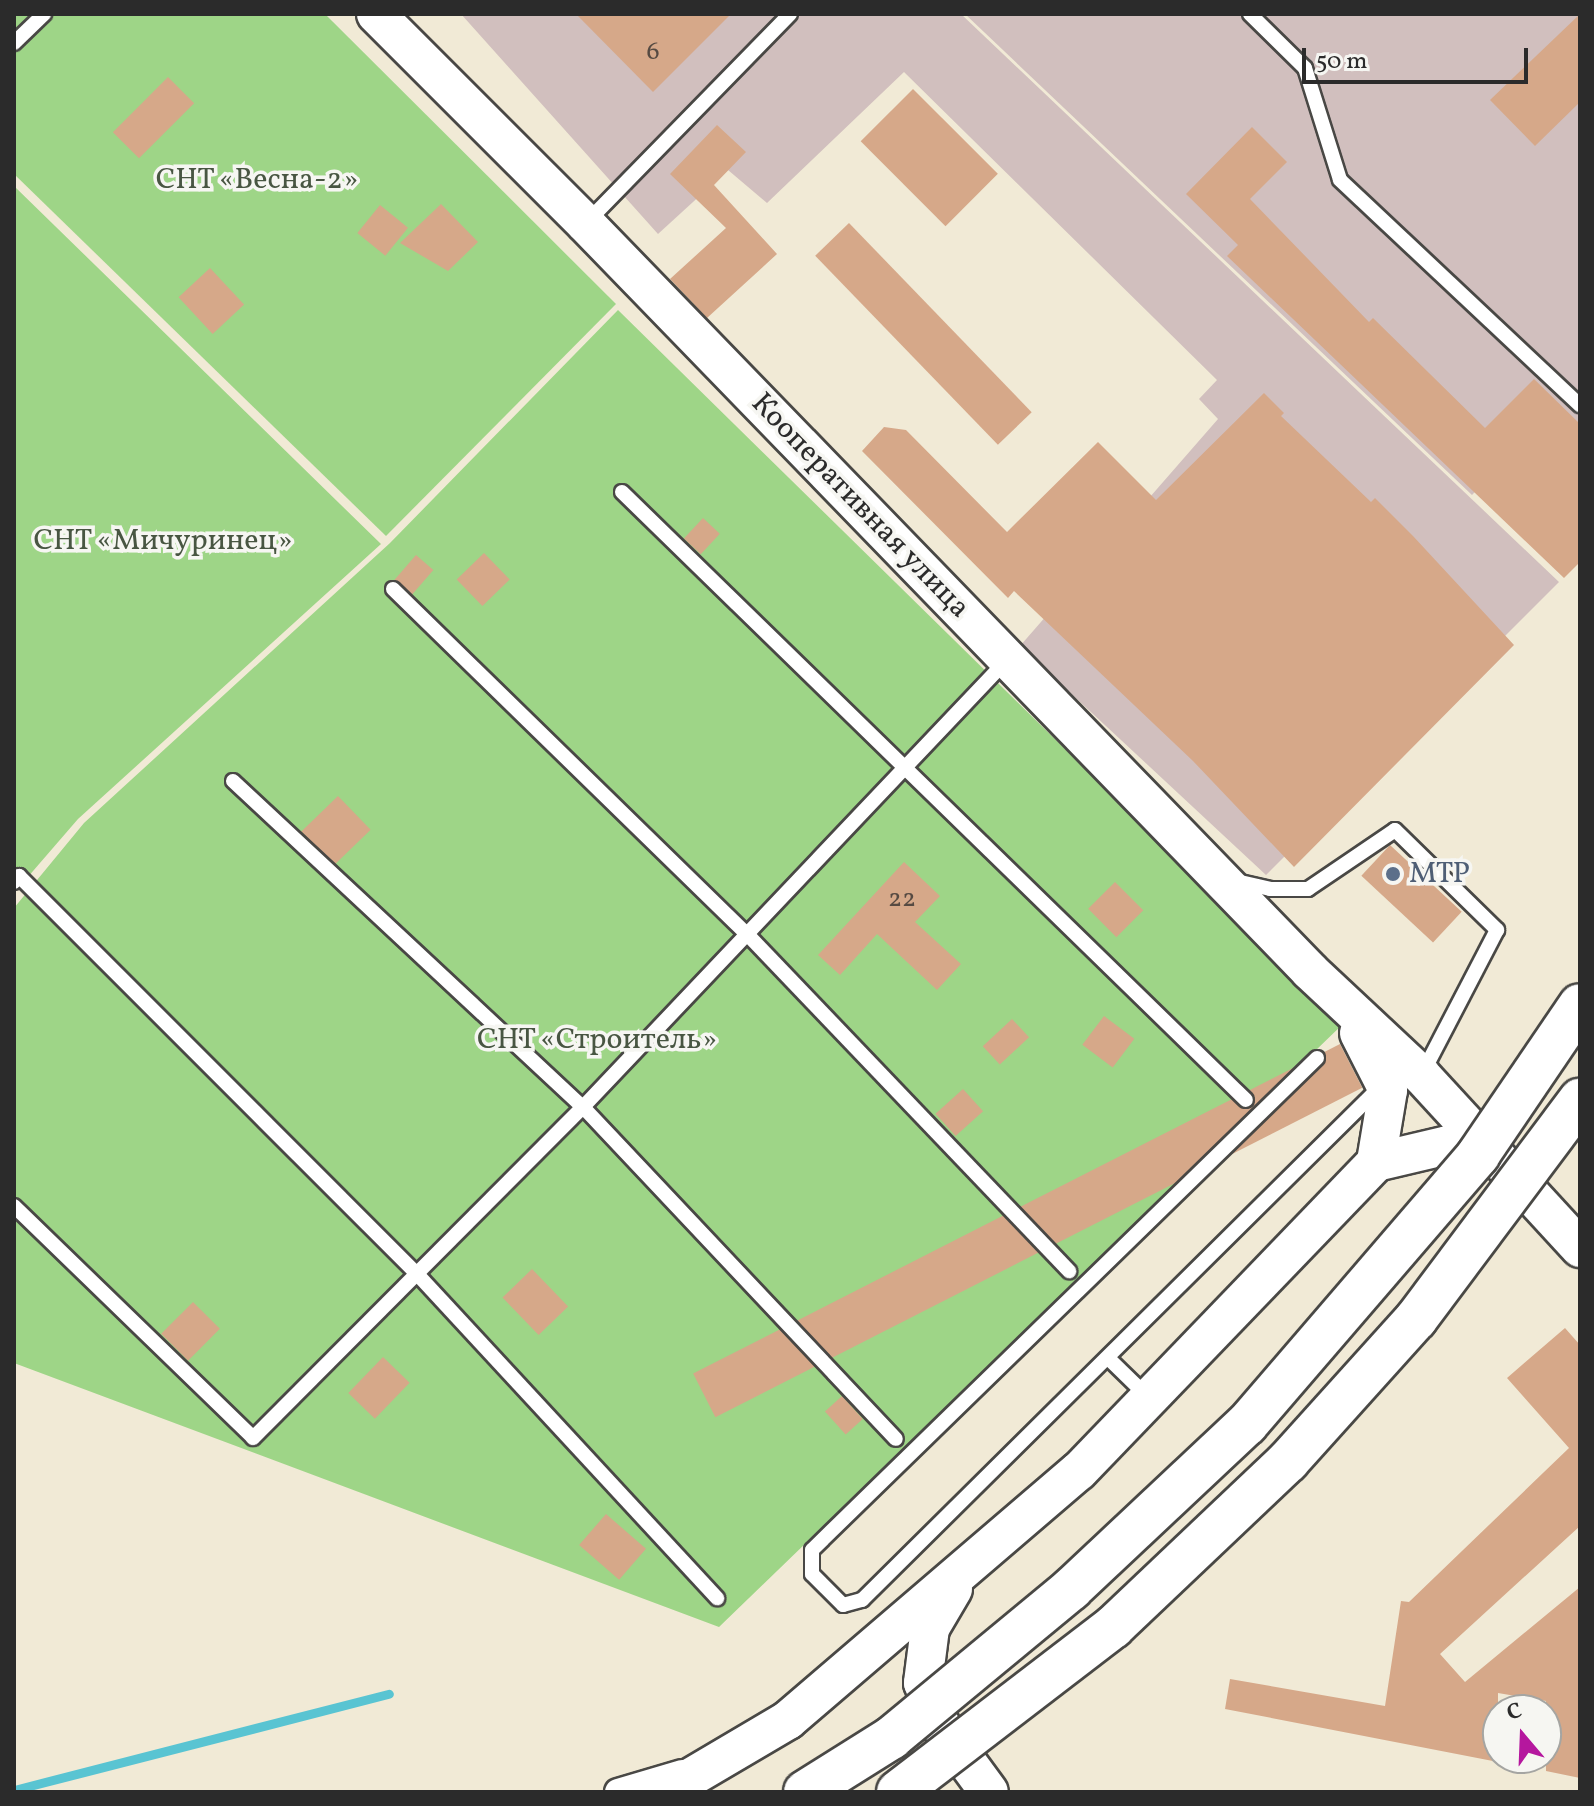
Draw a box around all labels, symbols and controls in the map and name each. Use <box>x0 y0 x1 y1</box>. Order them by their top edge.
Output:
scale bar <box>1306 32 1532 82</box>
house number: 6 <box>646 37 660 69</box>
text: 50 m <box>1316 45 1368 79</box>
park label: СНТ «Весна-2» <box>155 162 359 198</box>
street label: Кооперативная улица <box>743 385 977 627</box>
park label: СНТ «Мичуринец» <box>33 523 293 559</box>
place label: МТР <box>1409 856 1470 892</box>
marker: МТР <box>1384 865 1402 883</box>
house number: 22 <box>888 884 916 916</box>
park label: СНТ «Строитель» <box>476 1022 718 1058</box>
north arrow <box>1482 1694 1562 1774</box>
text: С <box>1503 1696 1526 1730</box>

